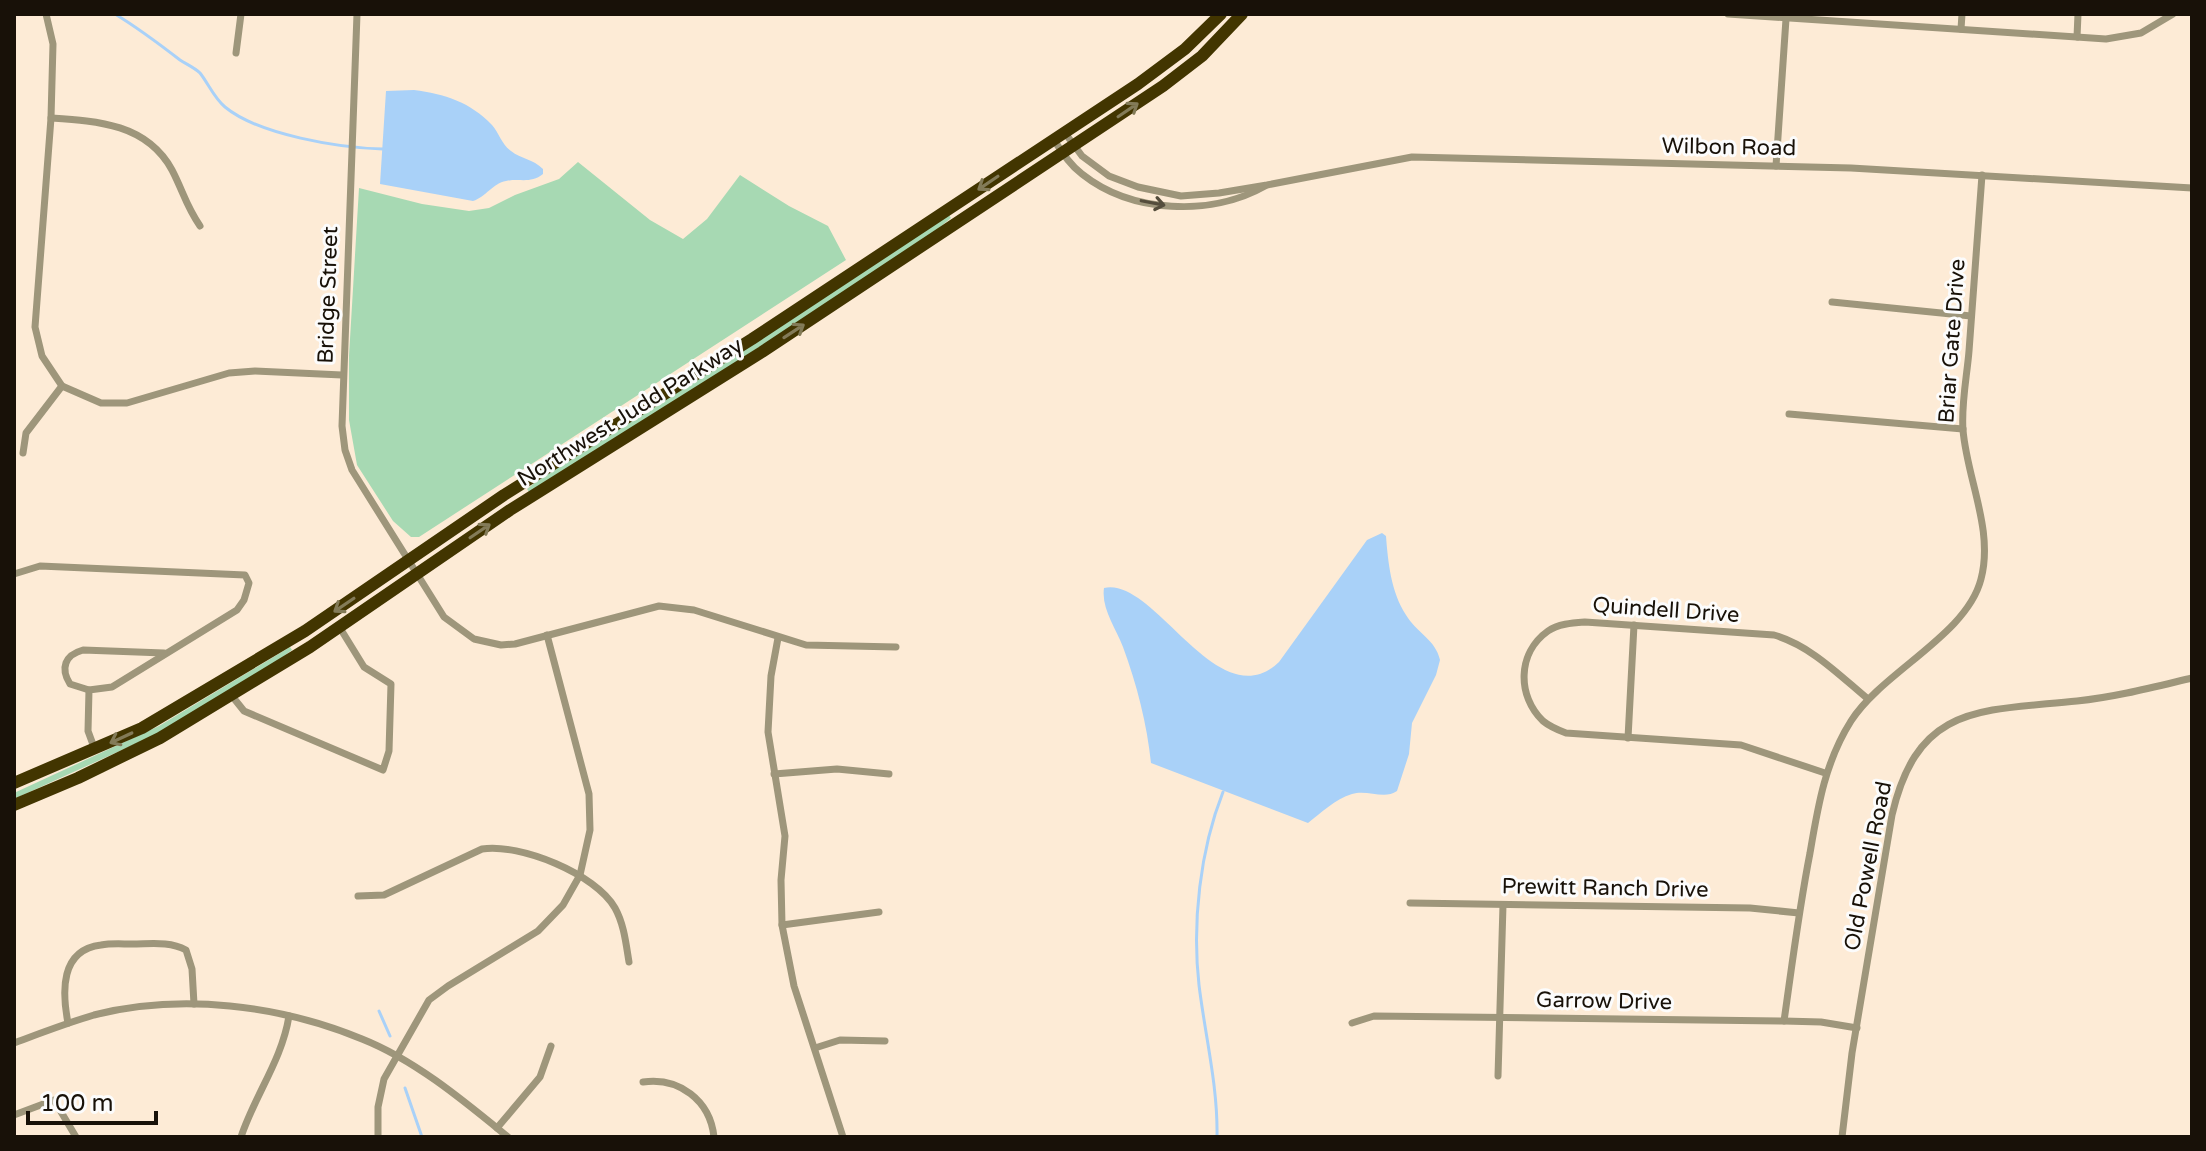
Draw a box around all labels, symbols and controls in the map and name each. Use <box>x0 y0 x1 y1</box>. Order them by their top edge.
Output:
one-way arrow <box>1116 102 1139 118</box>
street label: Wilbon Road <box>1661 133 1797 161</box>
one-way arrow <box>978 175 1000 191</box>
one-way arrow <box>1140 196 1165 211</box>
street label: Bridge Street <box>313 226 343 364</box>
street label: Briar Gate Drive <box>1933 258 1971 424</box>
one-way arrow <box>782 323 805 339</box>
street label: Northwest Judd Parkway <box>513 332 747 492</box>
one-way arrow <box>469 523 491 539</box>
street label: Quindell Drive <box>1592 592 1740 628</box>
one-way arrow <box>334 597 356 613</box>
one-way arrow <box>109 731 133 746</box>
street label: Old Powell Road <box>1839 779 1897 953</box>
street label: Prewitt Ranch Drive <box>1501 873 1709 903</box>
street label: Garrow Drive <box>1536 987 1672 1015</box>
scale bar <box>28 1075 156 1125</box>
text: 100 m <box>40 1089 114 1118</box>

